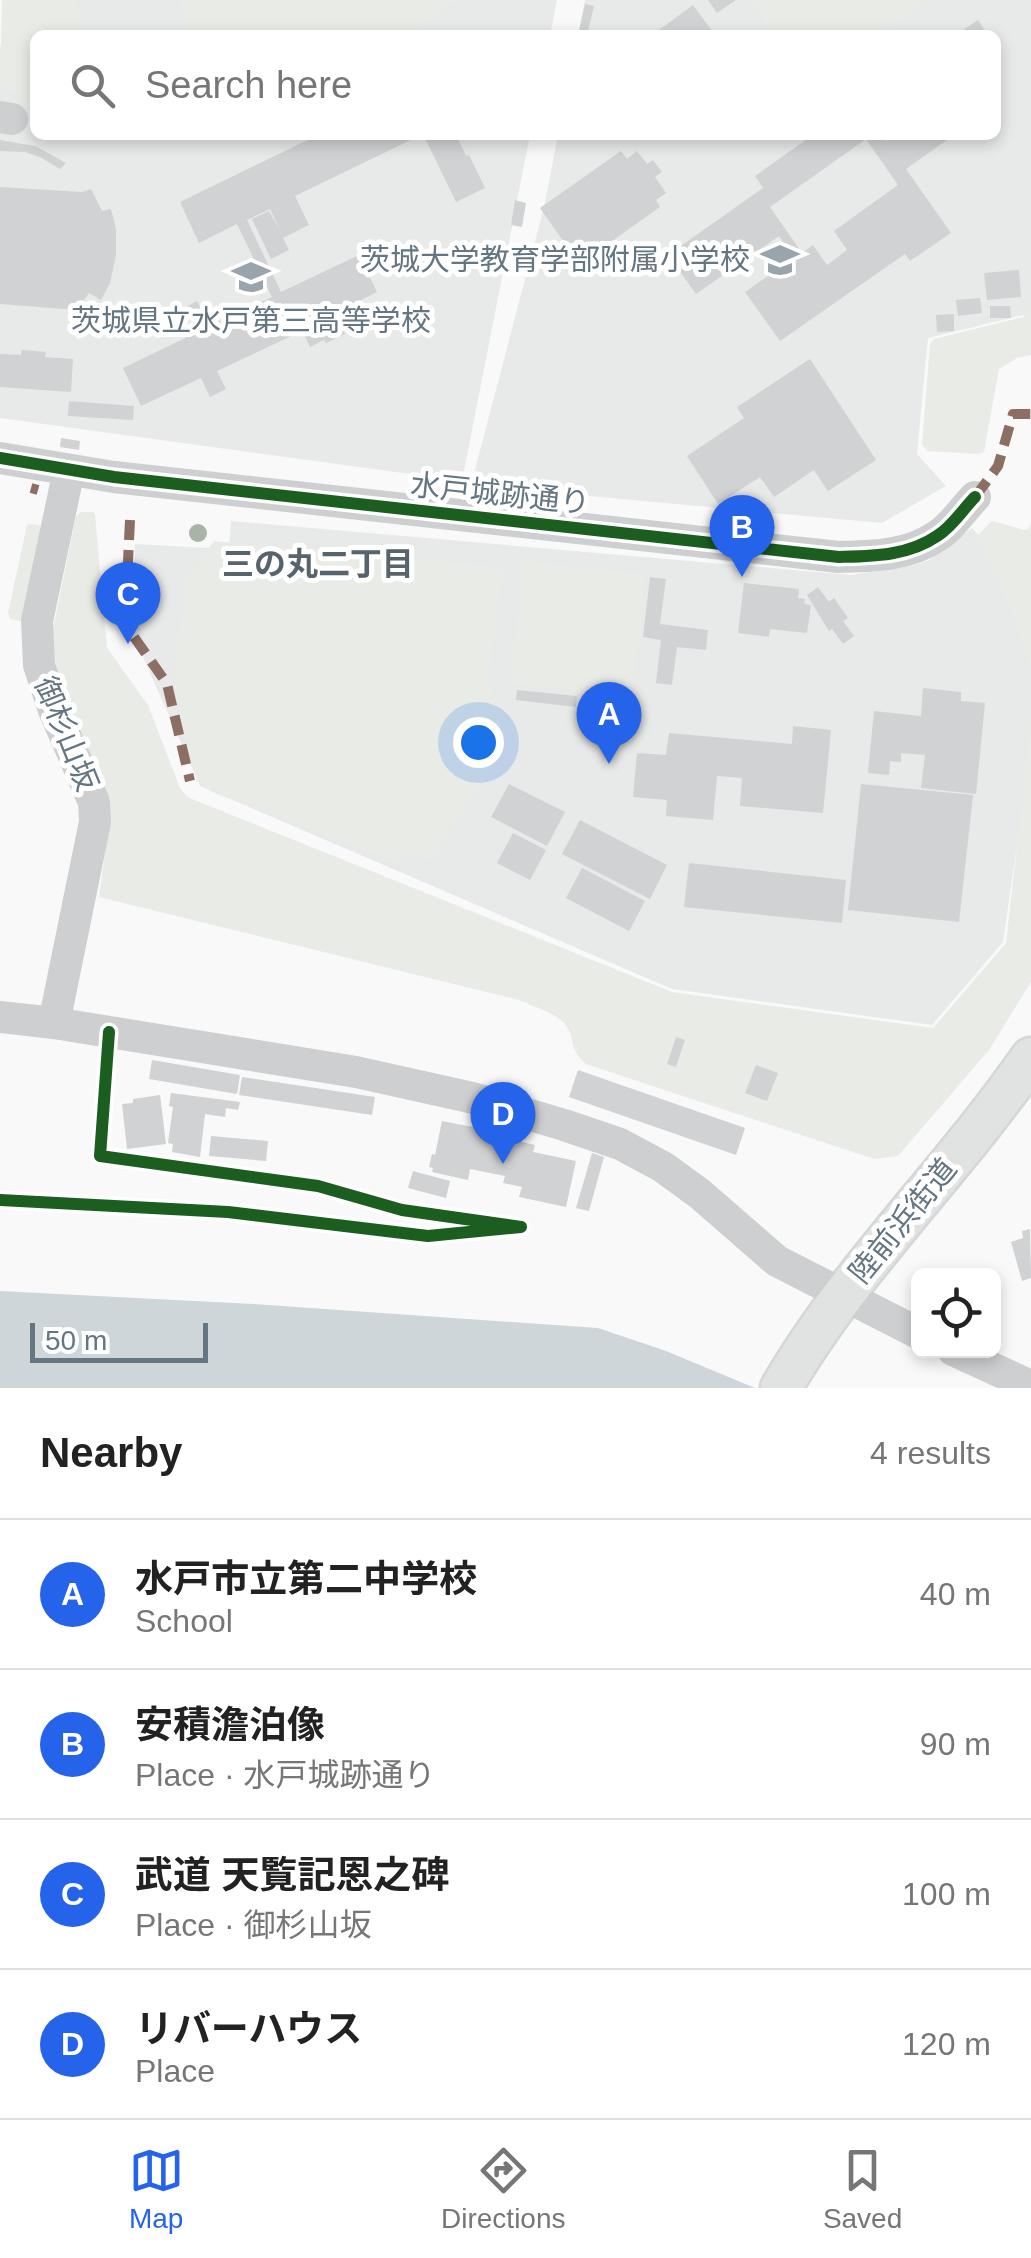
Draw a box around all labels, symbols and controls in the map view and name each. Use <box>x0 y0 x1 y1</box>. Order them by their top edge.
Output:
search box <box>30 30 1001 140</box>
icon: search <box>65 58 120 113</box>
text: Search here <box>145 64 352 106</box>
school or university icon: 茨城大学教育学部附属小学校 <box>759 239 801 281</box>
place label: 茨城大学教育学部附属小学校 <box>360 243 750 276</box>
school or university icon: 茨城県立水戸第三高等学校 <box>230 256 272 298</box>
place label: 茨城県立水戸第三高等学校 <box>71 304 431 337</box>
street label: 水戸城跡通り <box>409 468 591 519</box>
pin: B <box>710 494 774 577</box>
district label: 三の丸二丁目 <box>222 546 414 582</box>
pin: C <box>96 562 160 644</box>
street label: 御杉山坂 <box>29 672 104 796</box>
pin: A <box>576 682 642 764</box>
your location <box>453 717 504 768</box>
pin: D <box>470 1082 536 1164</box>
street label: 陸前浜街道 <box>843 1152 963 1289</box>
map controls <box>911 1268 1001 1358</box>
button: locate <box>911 1268 1001 1358</box>
scale bar <box>30 1318 208 1362</box>
text: 50 m <box>45 1325 107 1356</box>
text: Nearby <box>40 1429 182 1476</box>
text: 4 results <box>870 1435 991 1471</box>
text: 水戸市立第二中学校 <box>135 1558 477 1600</box>
text: A <box>61 1576 84 1612</box>
text: 40 m <box>920 1576 991 1612</box>
text: School <box>135 1603 233 1639</box>
text: 安積澹泊像 <box>135 1704 325 1746</box>
text: B <box>61 1726 84 1762</box>
text: 90 m <box>920 1726 991 1762</box>
text: Place · 水戸城跡通り <box>135 1757 436 1793</box>
text: 武道 天覧記恩之碑 <box>135 1854 450 1896</box>
text: C <box>61 1876 84 1912</box>
text: 100 m <box>902 1876 991 1912</box>
text: Place · 御杉山坂 <box>135 1907 372 1943</box>
text: リバーハウス <box>135 2008 362 2050</box>
text: D <box>61 2026 84 2062</box>
text: 120 m <box>902 2026 991 2062</box>
text: Place <box>135 2053 215 2089</box>
tab: Map <box>129 2143 184 2235</box>
tab: Directions <box>441 2143 566 2235</box>
tab: Saved <box>823 2143 902 2235</box>

